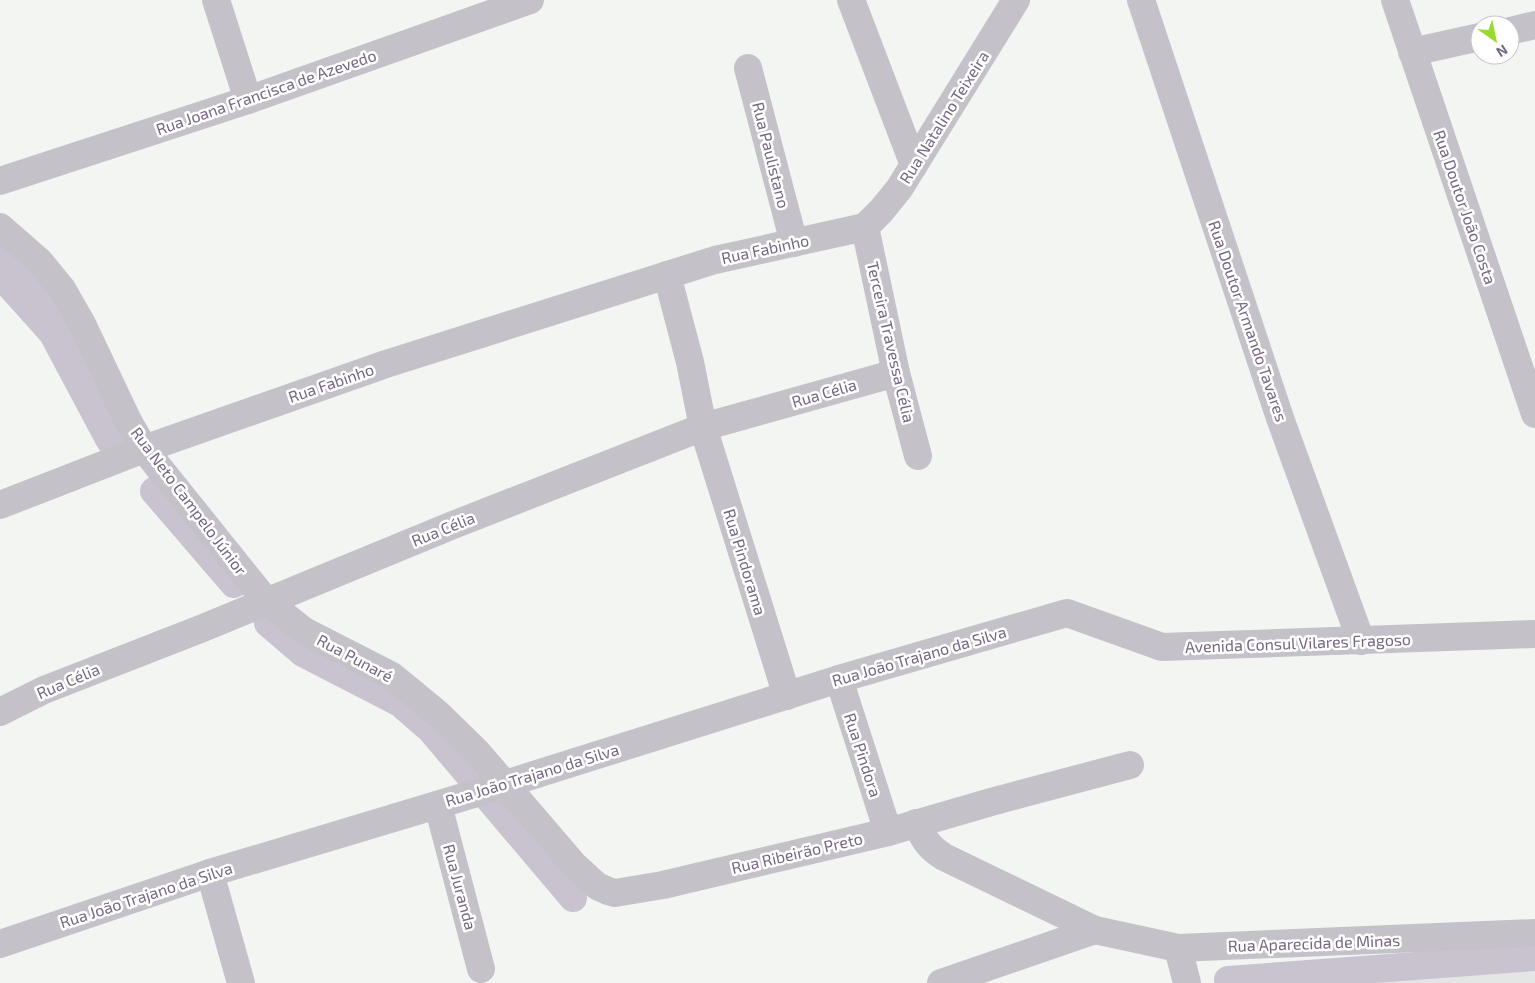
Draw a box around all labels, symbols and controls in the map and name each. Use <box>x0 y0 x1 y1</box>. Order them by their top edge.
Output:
north arrow <box>1470 15 1520 65</box>
text: N <box>1493 41 1511 61</box>
street label: Rua Joana Francisca de Azevedo <box>153 45 378 138</box>
street label: Rua Natalino Teixeira <box>895 47 992 187</box>
street label: Rua Paulistano <box>749 100 794 210</box>
street label: Rua Doutor João Costa <box>1430 127 1501 286</box>
street label: Rua Doutor Armando Tavares <box>1205 218 1292 424</box>
street label: Rua Fabinho <box>719 230 810 267</box>
street label: Terceira Travessa Célia <box>864 259 919 424</box>
street label: Rua Fabinho <box>286 359 376 406</box>
street label: Rua Célia <box>789 374 858 411</box>
street label: Rua Neto Campelo Júnior <box>128 423 252 579</box>
street label: Rua Pindorama <box>720 506 771 617</box>
street label: Rua Célia <box>408 507 477 550</box>
street label: Rua João Trajano da Silva <box>830 622 1008 690</box>
street label: Avenida Consul Vilares Fragoso <box>1185 629 1411 656</box>
street label: Rua Punaré <box>314 630 396 685</box>
street label: Rua Célia <box>33 659 102 702</box>
street label: Rua Pindora <box>841 710 886 799</box>
street label: Rua João Trajano da Silva <box>443 739 621 811</box>
street label: Rua Ribeirão Preto <box>729 828 864 877</box>
street label: Rua Juranda <box>440 842 481 932</box>
street label: Rua João Trajano da Silva <box>57 858 235 932</box>
street label: Rua Aparecida de Minas <box>1227 930 1401 955</box>

